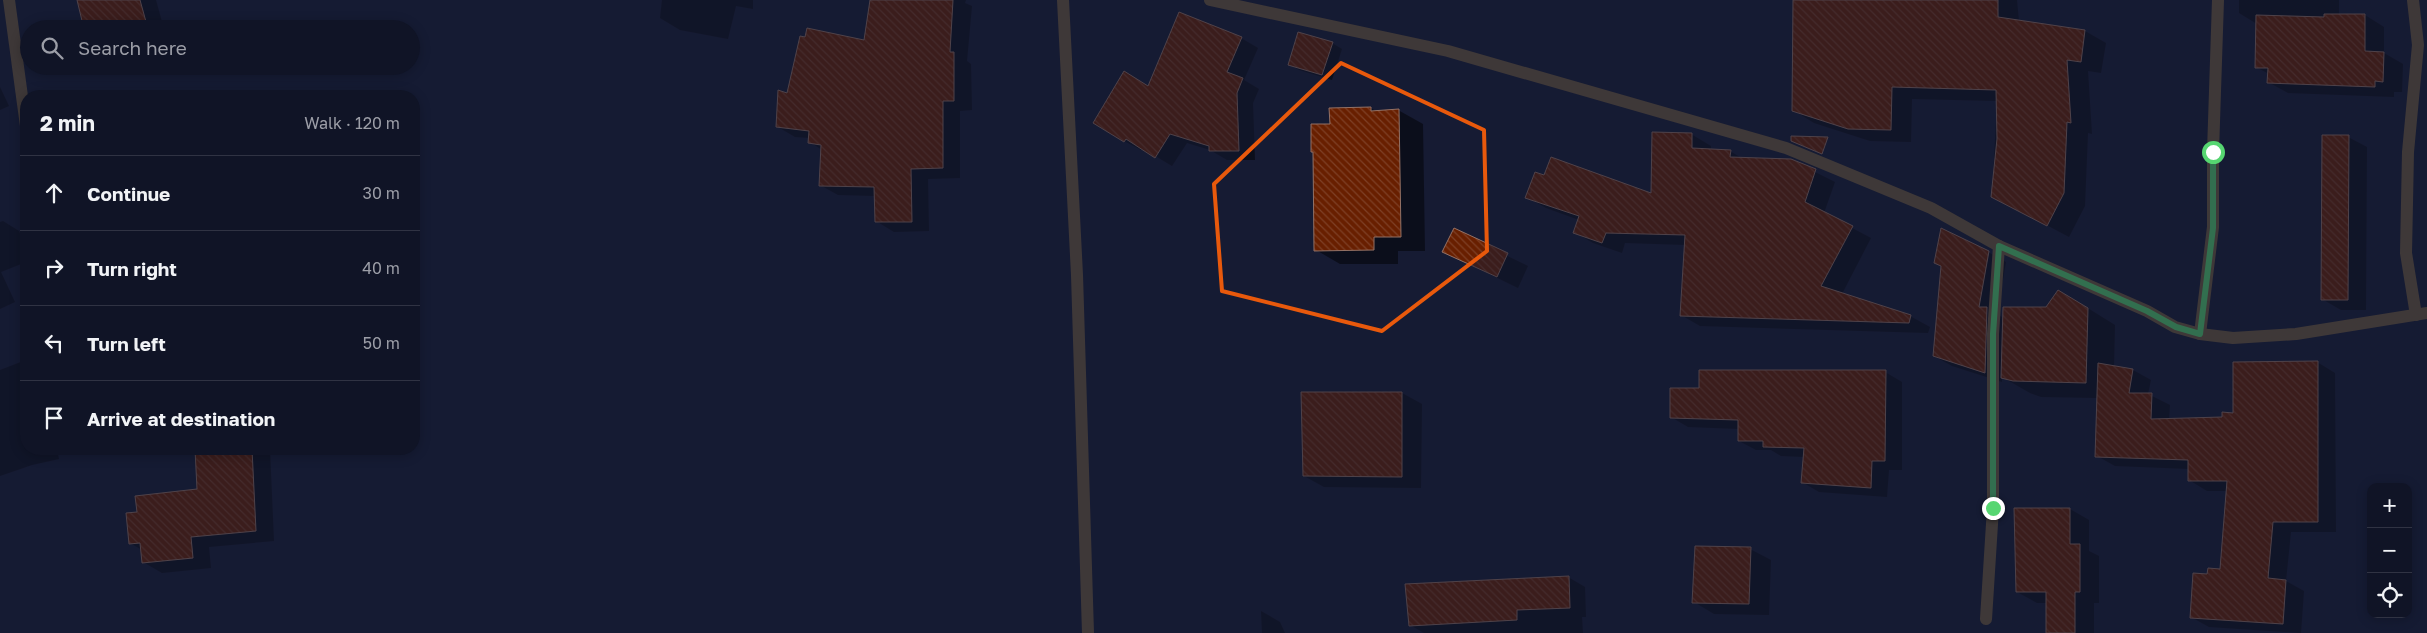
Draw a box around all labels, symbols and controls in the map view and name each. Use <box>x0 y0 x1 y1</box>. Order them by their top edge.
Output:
search box <box>20 20 420 75</box>
icon: search <box>38 34 66 62</box>
text: Search here <box>78 36 187 59</box>
text: 2 min <box>40 110 95 136</box>
text: Walk · 120 m <box>304 113 400 133</box>
route start <box>2202 141 2225 164</box>
icon: ahead <box>40 179 68 207</box>
text: Continue <box>87 182 170 205</box>
text: 30 m <box>363 183 400 203</box>
icon: right <box>40 254 68 282</box>
text: Turn right <box>87 257 177 280</box>
text: 40 m <box>362 258 400 278</box>
icon: left <box>40 329 68 357</box>
text: Turn left <box>87 332 166 355</box>
text: 50 m <box>363 333 400 353</box>
icon: arrive <box>40 404 68 432</box>
text: Arrive at destination <box>87 407 275 430</box>
map controls <box>2367 483 2412 618</box>
button: + <box>2367 483 2412 528</box>
route end <box>1982 497 2005 520</box>
button: − <box>2367 528 2412 573</box>
button: locate <box>2367 573 2412 618</box>

